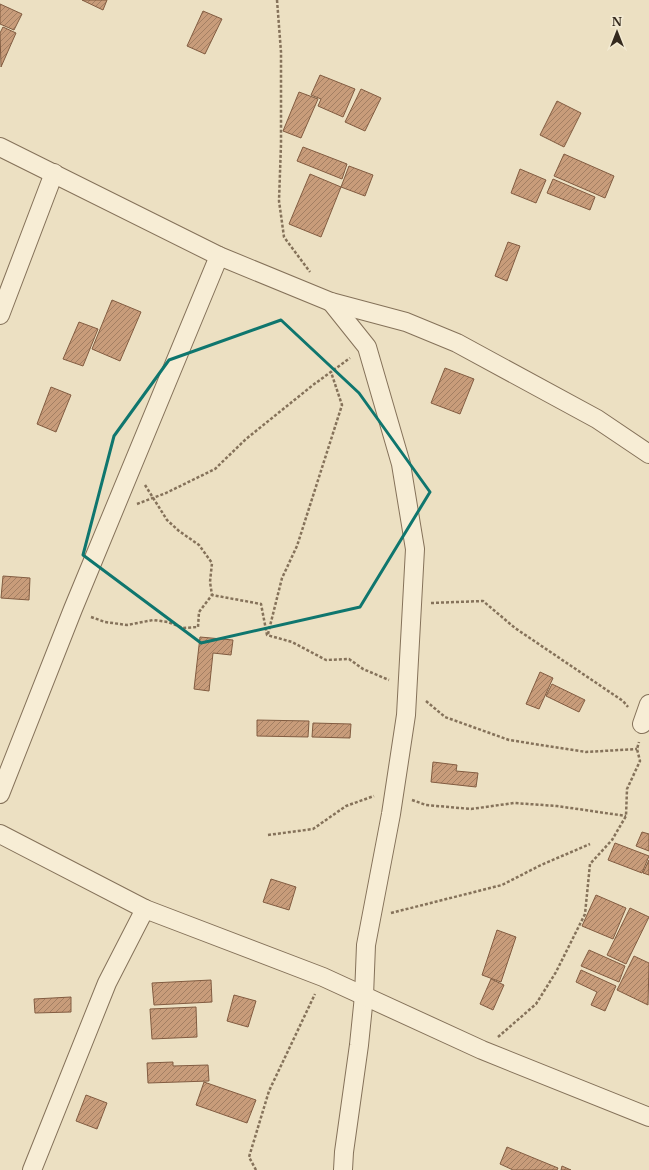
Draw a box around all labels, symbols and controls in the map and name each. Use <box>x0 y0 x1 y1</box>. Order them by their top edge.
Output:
north arrow <box>597 12 637 52</box>
text: N <box>612 15 623 29</box>

